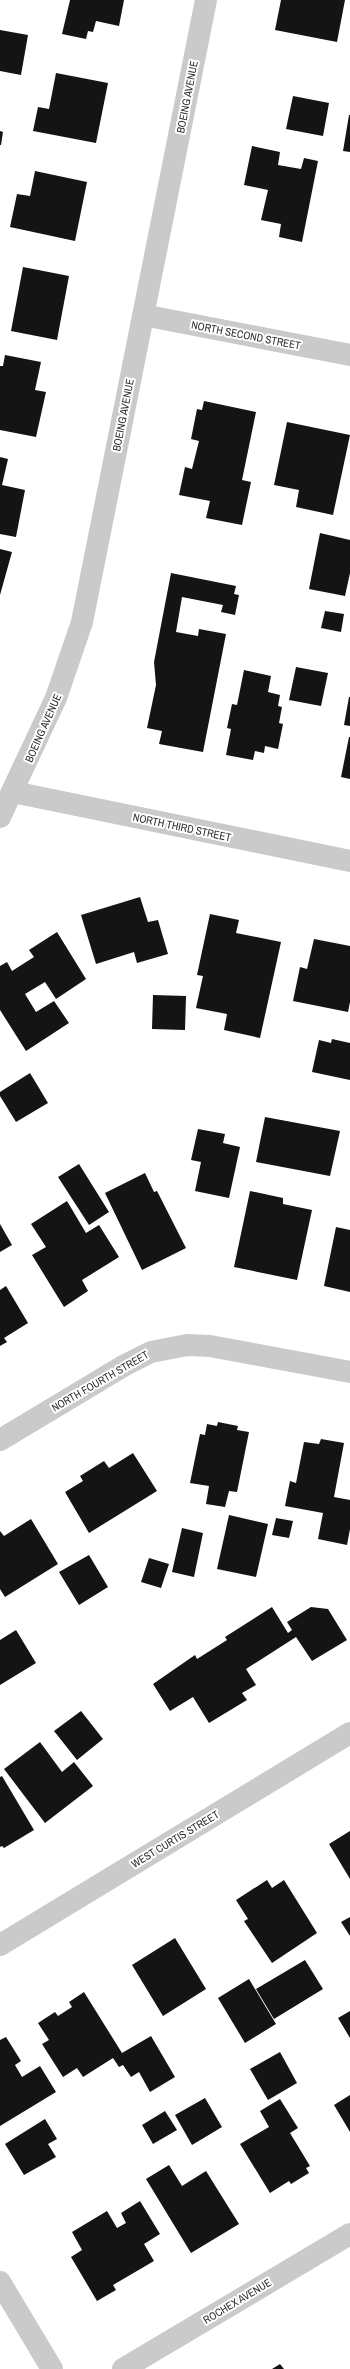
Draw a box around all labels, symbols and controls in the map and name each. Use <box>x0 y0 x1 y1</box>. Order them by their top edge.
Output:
street label: BOEING AVENUE <box>173 60 201 134</box>
street label: NORTH SECOND STREET <box>190 318 302 353</box>
street label: BOEING AVENUE <box>109 378 137 452</box>
street label: BOEING AVENUE <box>22 692 64 764</box>
street label: NORTH THIRD STREET <box>132 810 233 844</box>
street label: NORTH FOURTH STREET <box>49 1347 152 1415</box>
street label: WEST CURTIS STREET <box>129 1807 222 1871</box>
street label: ROCHEX AVENUE <box>200 2275 274 2327</box>

